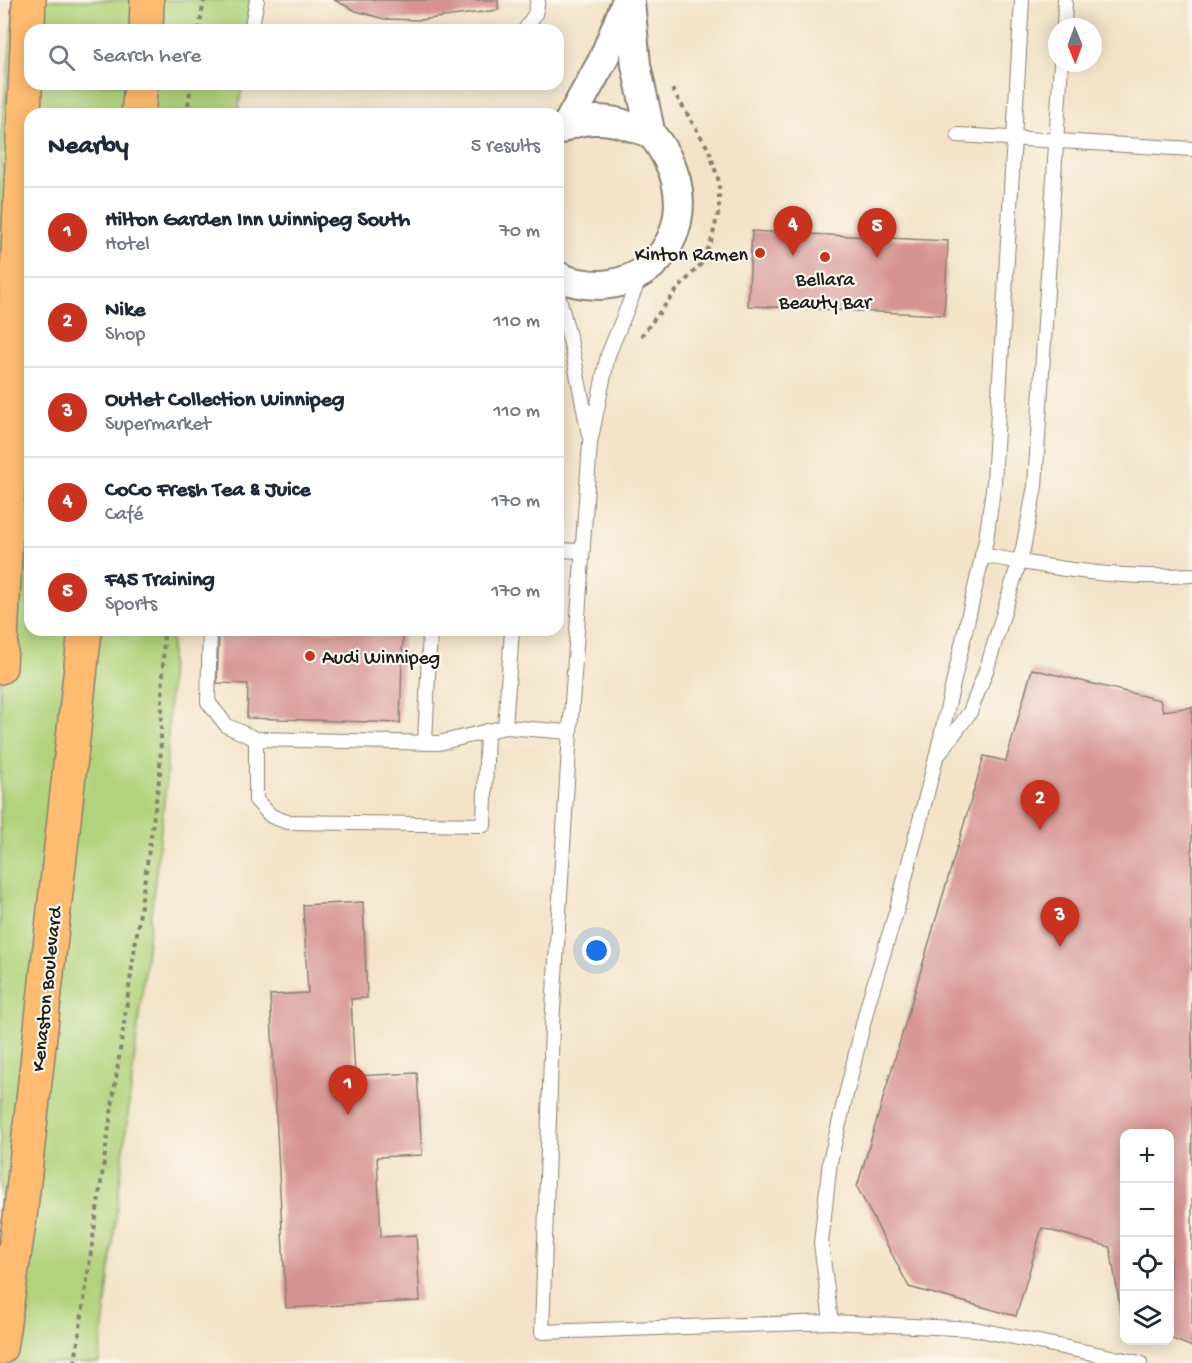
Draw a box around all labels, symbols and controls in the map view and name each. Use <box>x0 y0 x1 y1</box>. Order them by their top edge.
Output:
north arrow <box>1048 18 1102 72</box>
search box <box>24 24 564 90</box>
icon: search <box>45 41 78 74</box>
text: Search here <box>93 44 201 70</box>
text: Nearby <box>48 132 129 163</box>
text: 5 results <box>471 136 540 159</box>
pin: 4 <box>774 206 812 256</box>
text: Hilton Garden Inn Winnipeg South <box>105 208 410 234</box>
pin: 5 <box>858 208 896 258</box>
text: 1 <box>63 221 72 244</box>
text: 70 m <box>499 221 540 244</box>
text: Hotel <box>105 234 150 257</box>
place label: Kinton Ramen <box>635 245 748 268</box>
marker: Kinton Ramen <box>753 246 767 260</box>
marker: Bellara Beauty Bar <box>818 250 832 264</box>
place label: Bellara Beauty Bar <box>778 270 873 316</box>
text: Nike <box>105 298 145 324</box>
text: 2 <box>63 311 72 334</box>
text: 110 m <box>494 311 540 334</box>
text: Shop <box>105 324 145 347</box>
text: Outlet Collection Winnipeg <box>105 388 344 414</box>
text: 3 <box>62 401 73 424</box>
text: 110 m <box>494 401 540 424</box>
text: Supermarket <box>105 414 211 437</box>
text: CoCo Fresh Tea & Juice <box>105 478 311 504</box>
text: 4 <box>63 491 72 514</box>
text: 170 m <box>491 491 540 514</box>
text: Café <box>105 504 143 527</box>
text: F45 Training <box>105 568 215 594</box>
text: 5 <box>62 581 73 604</box>
text: 170 m <box>491 581 540 604</box>
text: Sports <box>105 594 157 617</box>
place label: Audi Winnipeg <box>322 648 440 671</box>
marker: Audi Winnipeg <box>303 649 317 663</box>
pin: 2 <box>1020 780 1060 830</box>
pin: 3 <box>1040 898 1080 947</box>
street label: Kenaston Boulevard <box>28 904 69 1073</box>
your location <box>582 936 611 965</box>
pin: 1 <box>328 1066 368 1115</box>
map controls <box>1120 1129 1174 1345</box>
button: + <box>1120 1129 1174 1183</box>
button: − <box>1120 1183 1174 1237</box>
button: locate <box>1120 1237 1174 1291</box>
button: layers <box>1120 1291 1174 1345</box>

